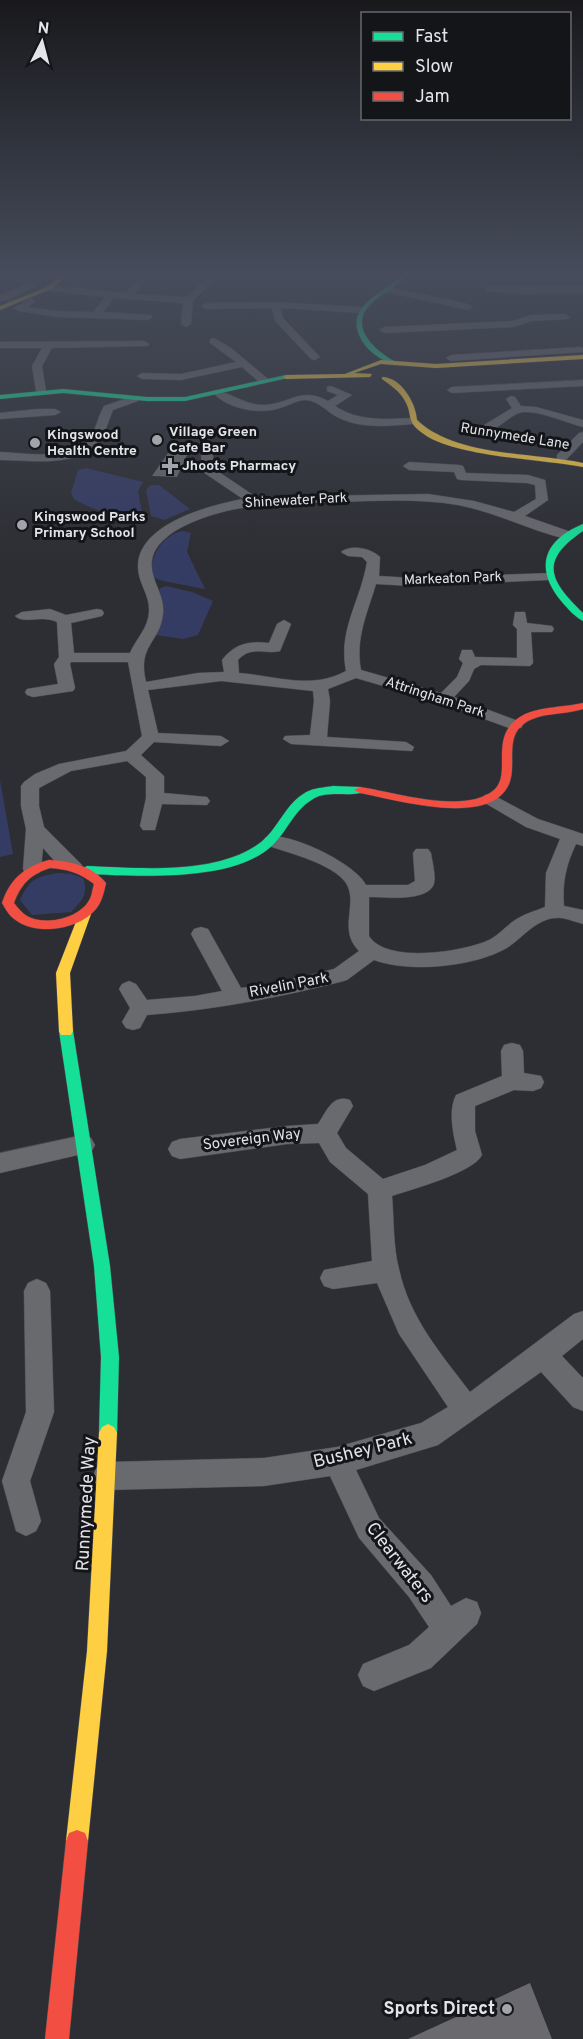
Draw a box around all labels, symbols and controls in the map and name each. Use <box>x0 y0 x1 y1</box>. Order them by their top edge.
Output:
north arrow <box>12 12 72 72</box>
legend <box>361 12 571 120</box>
text: N <box>37 19 50 40</box>
text: Fast <box>415 26 448 49</box>
text: Slow <box>415 56 453 79</box>
text: Jam <box>415 86 450 109</box>
street label: Runnymede Lane <box>459 420 571 454</box>
place label: Village Green Cafe Bar <box>169 424 257 457</box>
place label: Kingswood Health Centre <box>47 427 137 460</box>
marker: Village Green Cafe Bar <box>150 433 164 447</box>
marker: Kingswood Health Centre <box>28 436 42 450</box>
place label: Jhoots Pharmacy <box>182 458 296 475</box>
marker: Jhoots Pharmacy <box>163 459 177 473</box>
street label: Shinewater Park <box>244 490 348 512</box>
place label: Kingswood Parks Primary School <box>34 509 146 542</box>
marker: Kingswood Parks Primary School <box>15 518 29 532</box>
street label: Markeaton Park <box>404 569 502 589</box>
street label: Attringham Park <box>383 674 487 722</box>
street label: Rivelin Park <box>248 969 330 1003</box>
street label: Sovereign Way <box>202 1125 302 1155</box>
street label: Bushey Park <box>311 1428 415 1474</box>
street label: Runnymede Way <box>72 1436 102 1572</box>
street label: Clearwaters <box>360 1518 438 1608</box>
place label: Sports Direct <box>384 1998 495 2021</box>
marker: Sports Direct <box>500 2002 514 2016</box>

